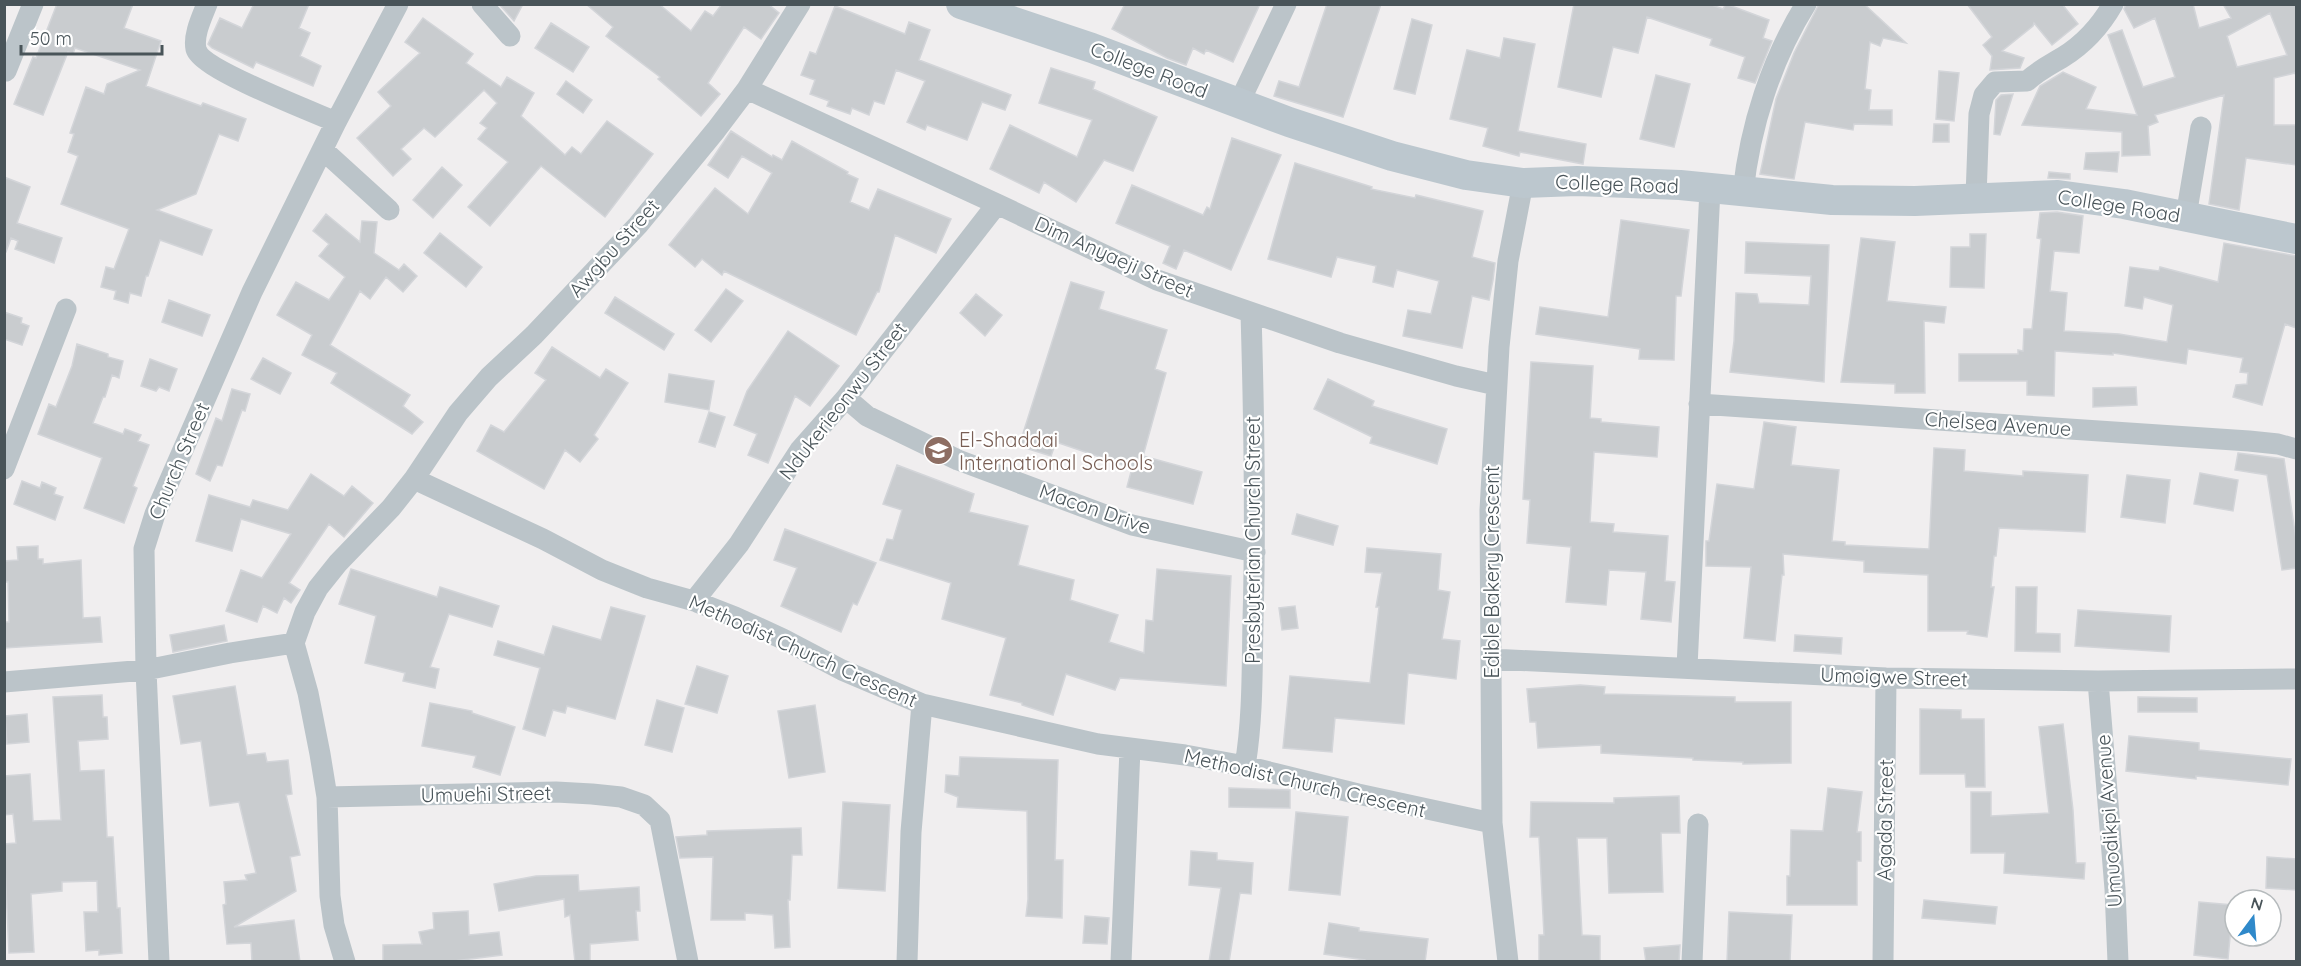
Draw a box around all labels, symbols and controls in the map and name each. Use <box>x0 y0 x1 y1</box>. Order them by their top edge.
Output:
scale bar <box>21 18 162 56</box>
text: 50 m <box>30 27 72 50</box>
street label: College Road <box>1087 36 1211 103</box>
street label: College Road <box>1555 169 1679 198</box>
street label: College Road <box>2056 183 2182 228</box>
street label: Awgbu Street <box>563 193 665 302</box>
street label: Dim Anyaeji Street <box>1031 210 1198 303</box>
street label: Ndukerieonwu Street <box>773 317 912 485</box>
street label: Church Street <box>143 398 215 523</box>
street label: Chelsea Avenue <box>1924 406 2072 441</box>
street label: Presbyterian Church Street <box>1240 416 1265 664</box>
place label: El-Shaddai International Schools <box>959 427 1153 475</box>
school or university icon: El-Shaddai International Schools <box>922 435 954 467</box>
street label: Edible Bakery Crescent <box>1479 465 1504 679</box>
street label: Macon Drive <box>1036 478 1154 539</box>
street label: Methodist Church Crescent <box>685 589 921 712</box>
street label: Umoigwe Street <box>1820 661 1969 692</box>
street label: Umuodikpi Avenue <box>2090 734 2127 908</box>
street label: Methodist Church Crescent <box>1182 743 1429 823</box>
street label: Agada Street <box>1871 759 1898 881</box>
street label: Umuehi Street <box>420 780 552 807</box>
north arrow <box>2223 888 2283 948</box>
text: N <box>2249 892 2266 915</box>

